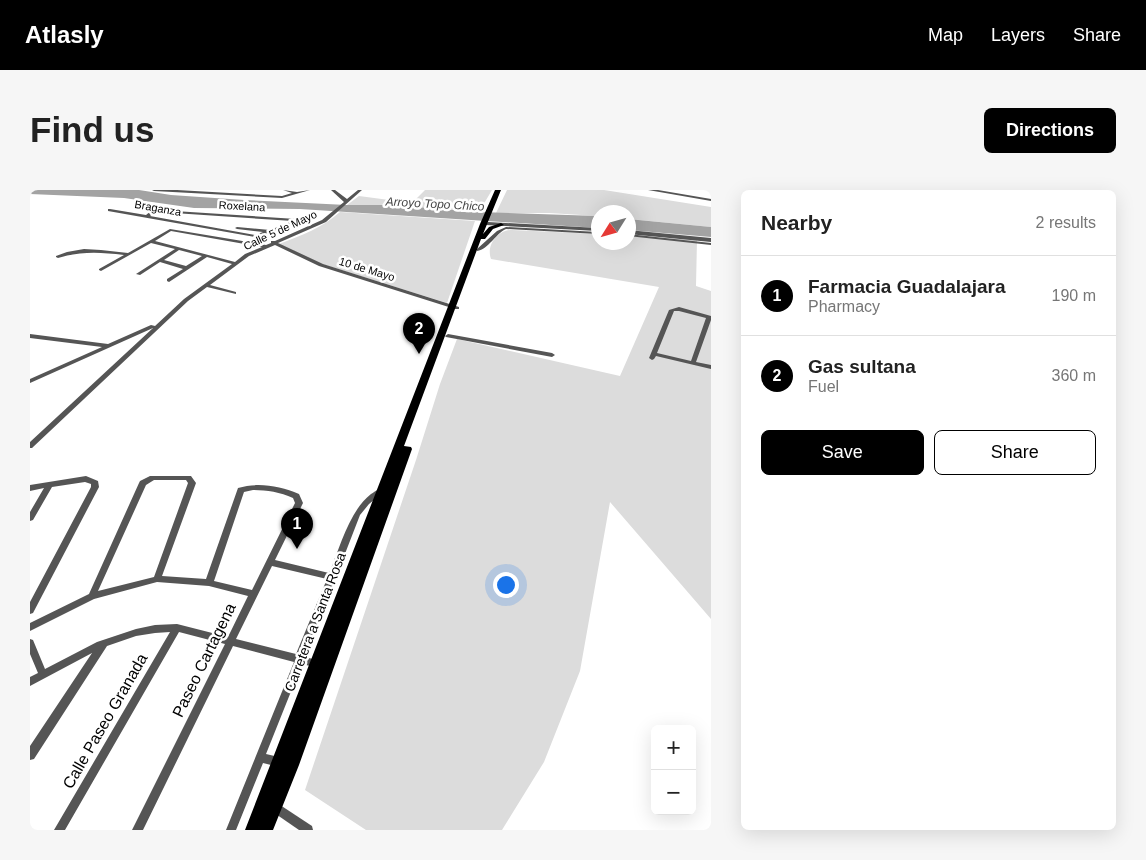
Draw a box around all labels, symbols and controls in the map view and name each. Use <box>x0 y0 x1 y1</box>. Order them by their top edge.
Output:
text: Atlasly <box>25 21 104 48</box>
text: Map <box>928 25 963 45</box>
text: Layers <box>991 25 1045 45</box>
text: Share <box>1073 25 1121 45</box>
button: Directions <box>984 108 1116 153</box>
text: Find us <box>30 110 154 149</box>
water label: Arroyo Topo Chico <box>384 194 485 214</box>
street label: Braganza <box>134 198 183 218</box>
street label: Roxelana <box>218 199 266 213</box>
north arrow <box>591 205 636 250</box>
street label: Calle 5 de Mayo <box>241 208 319 252</box>
text: Nearby <box>761 211 832 234</box>
text: 2 results <box>1036 214 1096 231</box>
street label: 10 de Mayo <box>338 255 396 283</box>
text: Farmacia Guadalajara <box>808 276 1006 297</box>
text: 1 <box>773 287 781 304</box>
text: 190 m <box>1052 287 1096 304</box>
text: Pharmacy <box>808 298 880 315</box>
pin: 2 <box>403 313 435 354</box>
text: Gas sultana <box>808 356 916 377</box>
text: 2 <box>773 367 781 384</box>
text: 360 m <box>1052 367 1096 384</box>
text: Fuel <box>808 378 839 395</box>
button: Save <box>761 430 924 475</box>
button: Share <box>934 430 1096 475</box>
pin: 1 <box>281 508 313 549</box>
street label: Carretera a Santa Rosa <box>281 550 349 694</box>
your location <box>493 572 519 598</box>
street label: Paseo Cartagena <box>169 600 239 720</box>
street label: Calle Paseo Granada <box>59 650 151 791</box>
map controls <box>651 725 696 815</box>
button: + <box>651 725 696 770</box>
button: − <box>651 770 696 815</box>

